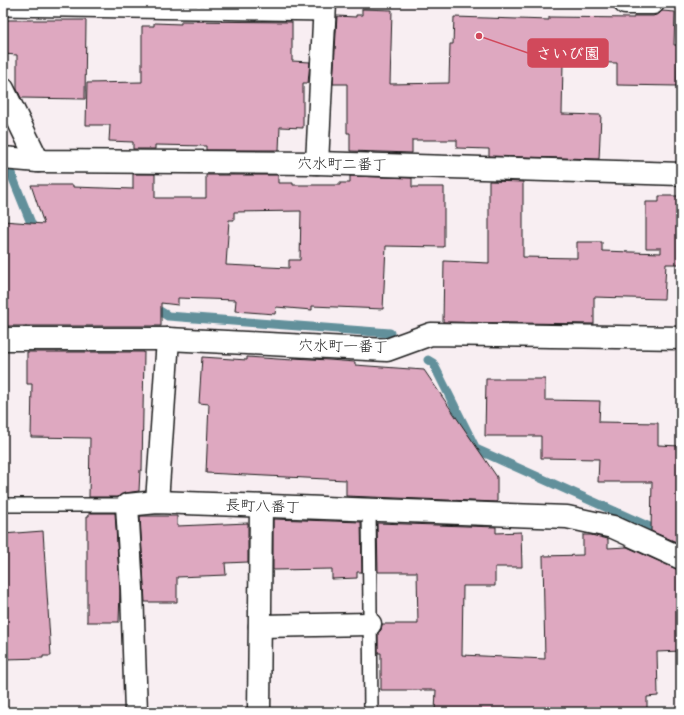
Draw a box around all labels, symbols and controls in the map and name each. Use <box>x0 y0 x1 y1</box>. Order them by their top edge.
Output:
callout: さいび園 <box>528 39 608 67</box>
text: さいび園 <box>536 43 600 64</box>
street label: 穴水町二番丁 <box>297 153 387 175</box>
street label: 穴水町一番丁 <box>298 335 388 357</box>
street label: 長町八番丁 <box>225 495 301 517</box>

